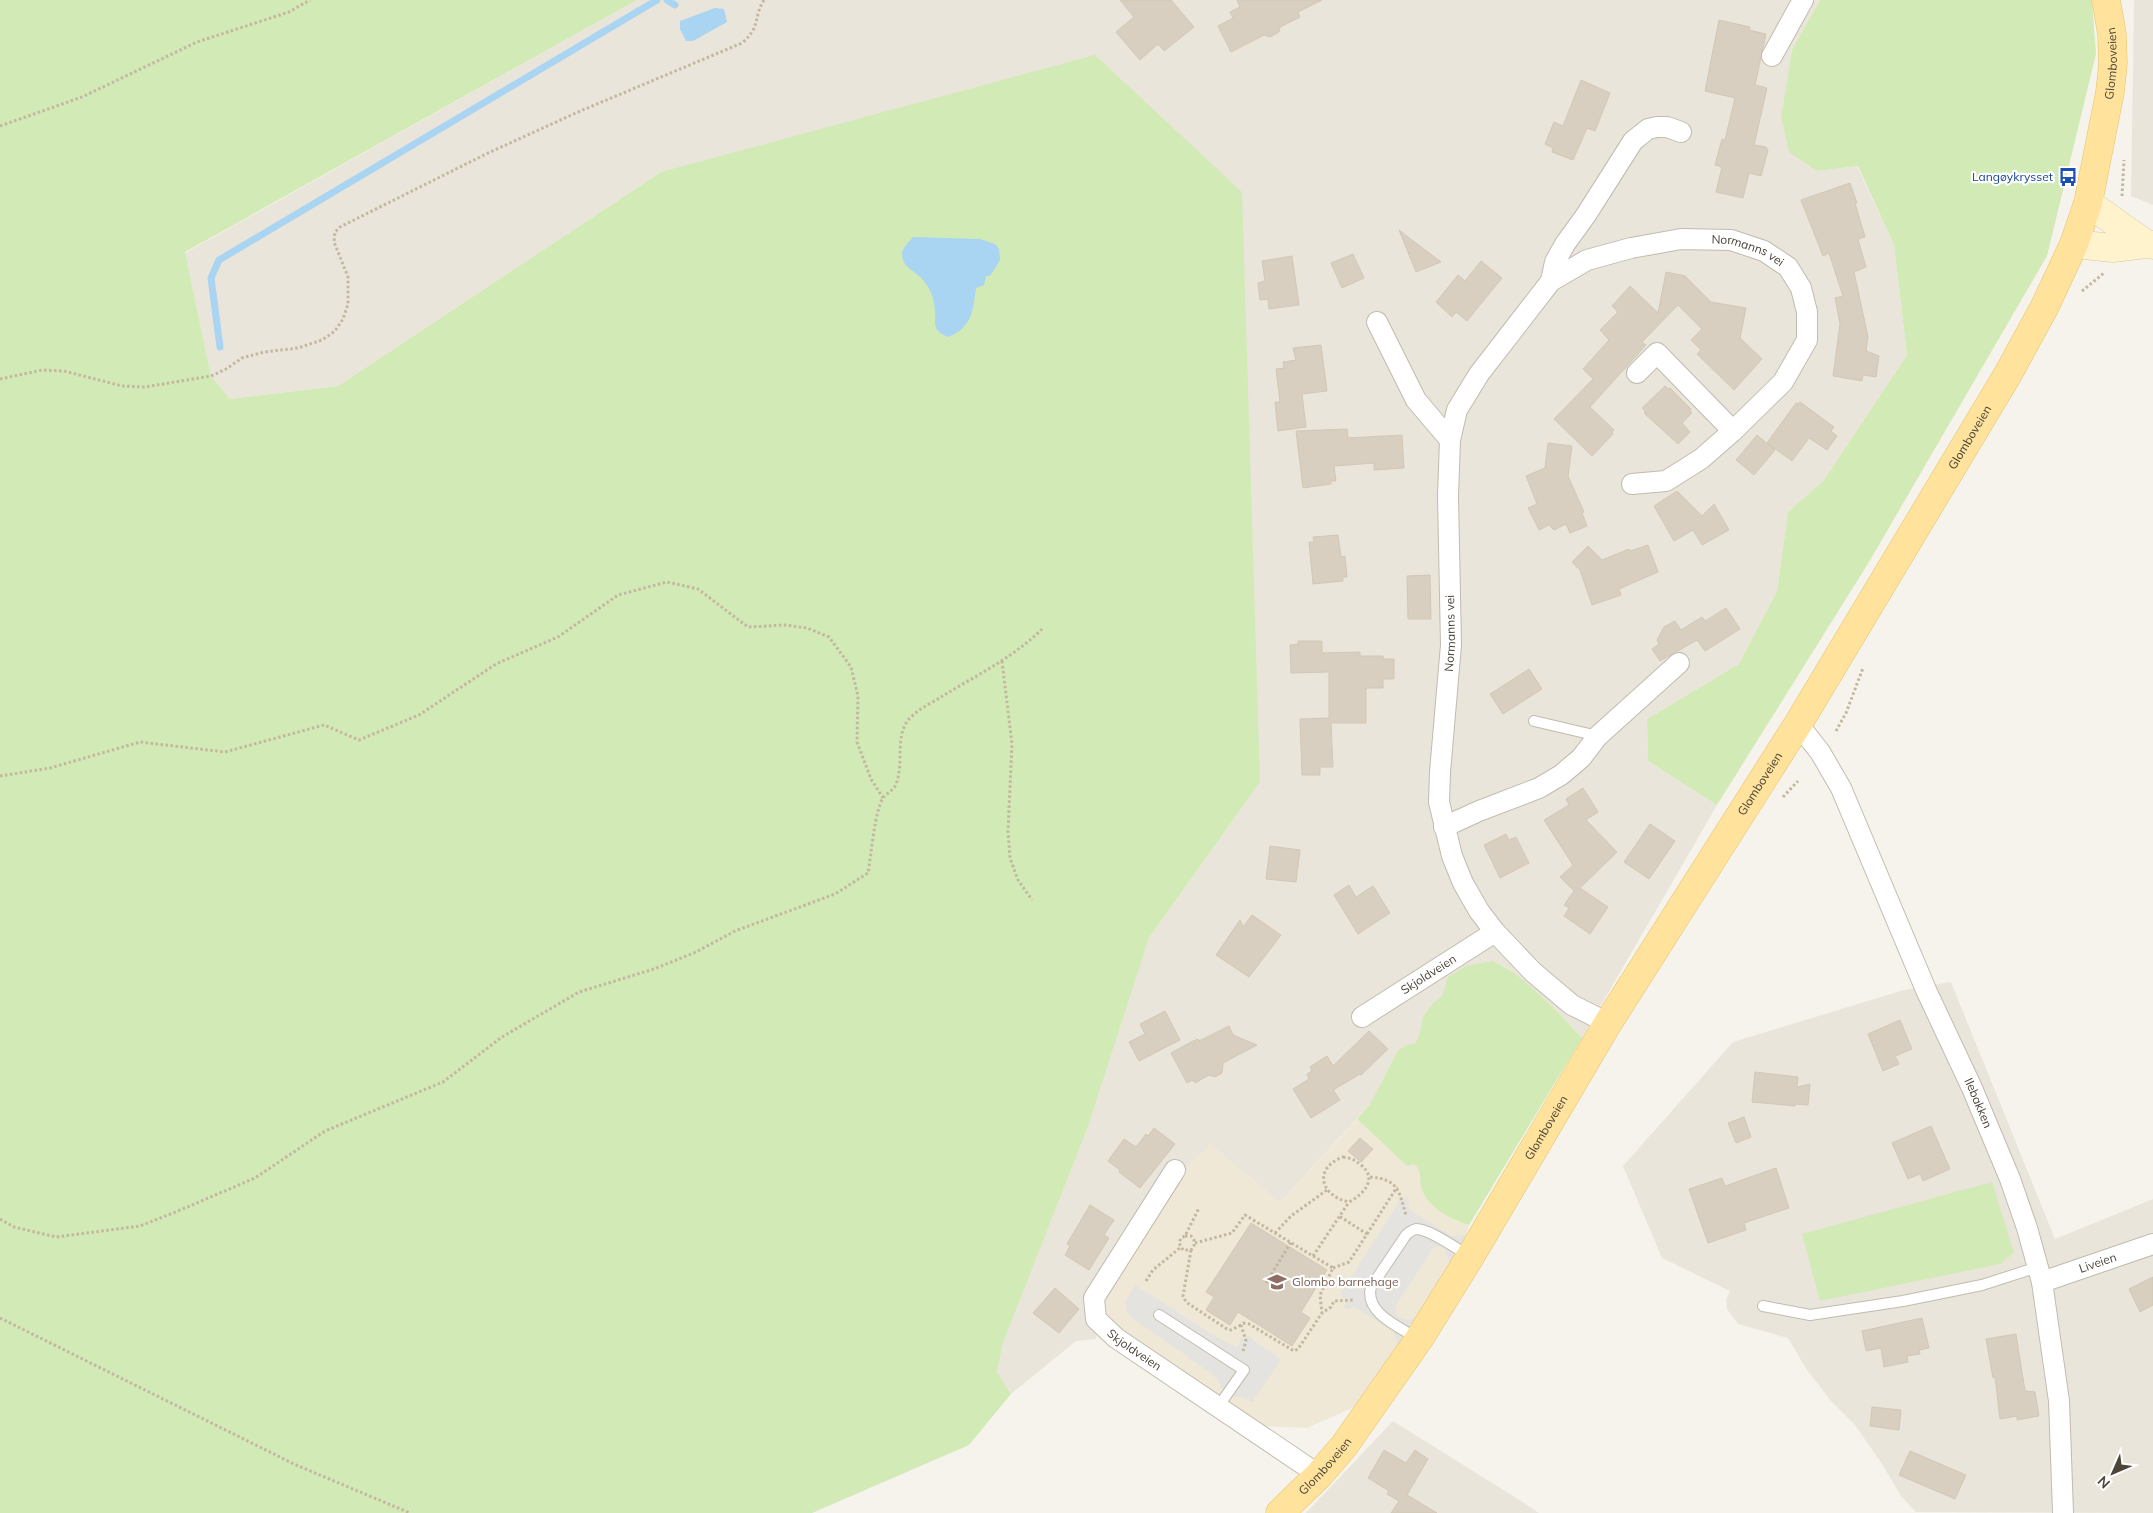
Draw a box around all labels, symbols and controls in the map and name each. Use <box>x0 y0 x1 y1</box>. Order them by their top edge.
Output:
street label: Glomboveien <box>2101 26 2120 101</box>
bus stop icon: Langøykrysset <box>2057 166 2079 188</box>
place label: Langøykrysset <box>1972 169 2053 184</box>
street label: Normanns vei <box>1711 232 1787 269</box>
street label: Glomboveien <box>1944 402 1994 472</box>
street label: Normanns vei <box>1441 595 1458 672</box>
street label: Glomboveien <box>1734 749 1785 818</box>
street label: Skjoldveien <box>1398 951 1459 997</box>
street label: Ilebakken <box>1961 1076 1996 1130</box>
street label: Glomboveien <box>1521 1093 1571 1162</box>
street label: Liveien <box>2077 1249 2118 1276</box>
school or university icon: Glombo barnehage <box>1266 1271 1288 1293</box>
place label: Glombo barnehage <box>1292 1274 1399 1289</box>
street label: Skjoldveien <box>1104 1326 1165 1374</box>
street label: Glomboveien <box>1295 1435 1355 1498</box>
north arrow <box>2088 1448 2138 1498</box>
text: N <box>2094 1472 2114 1492</box>

